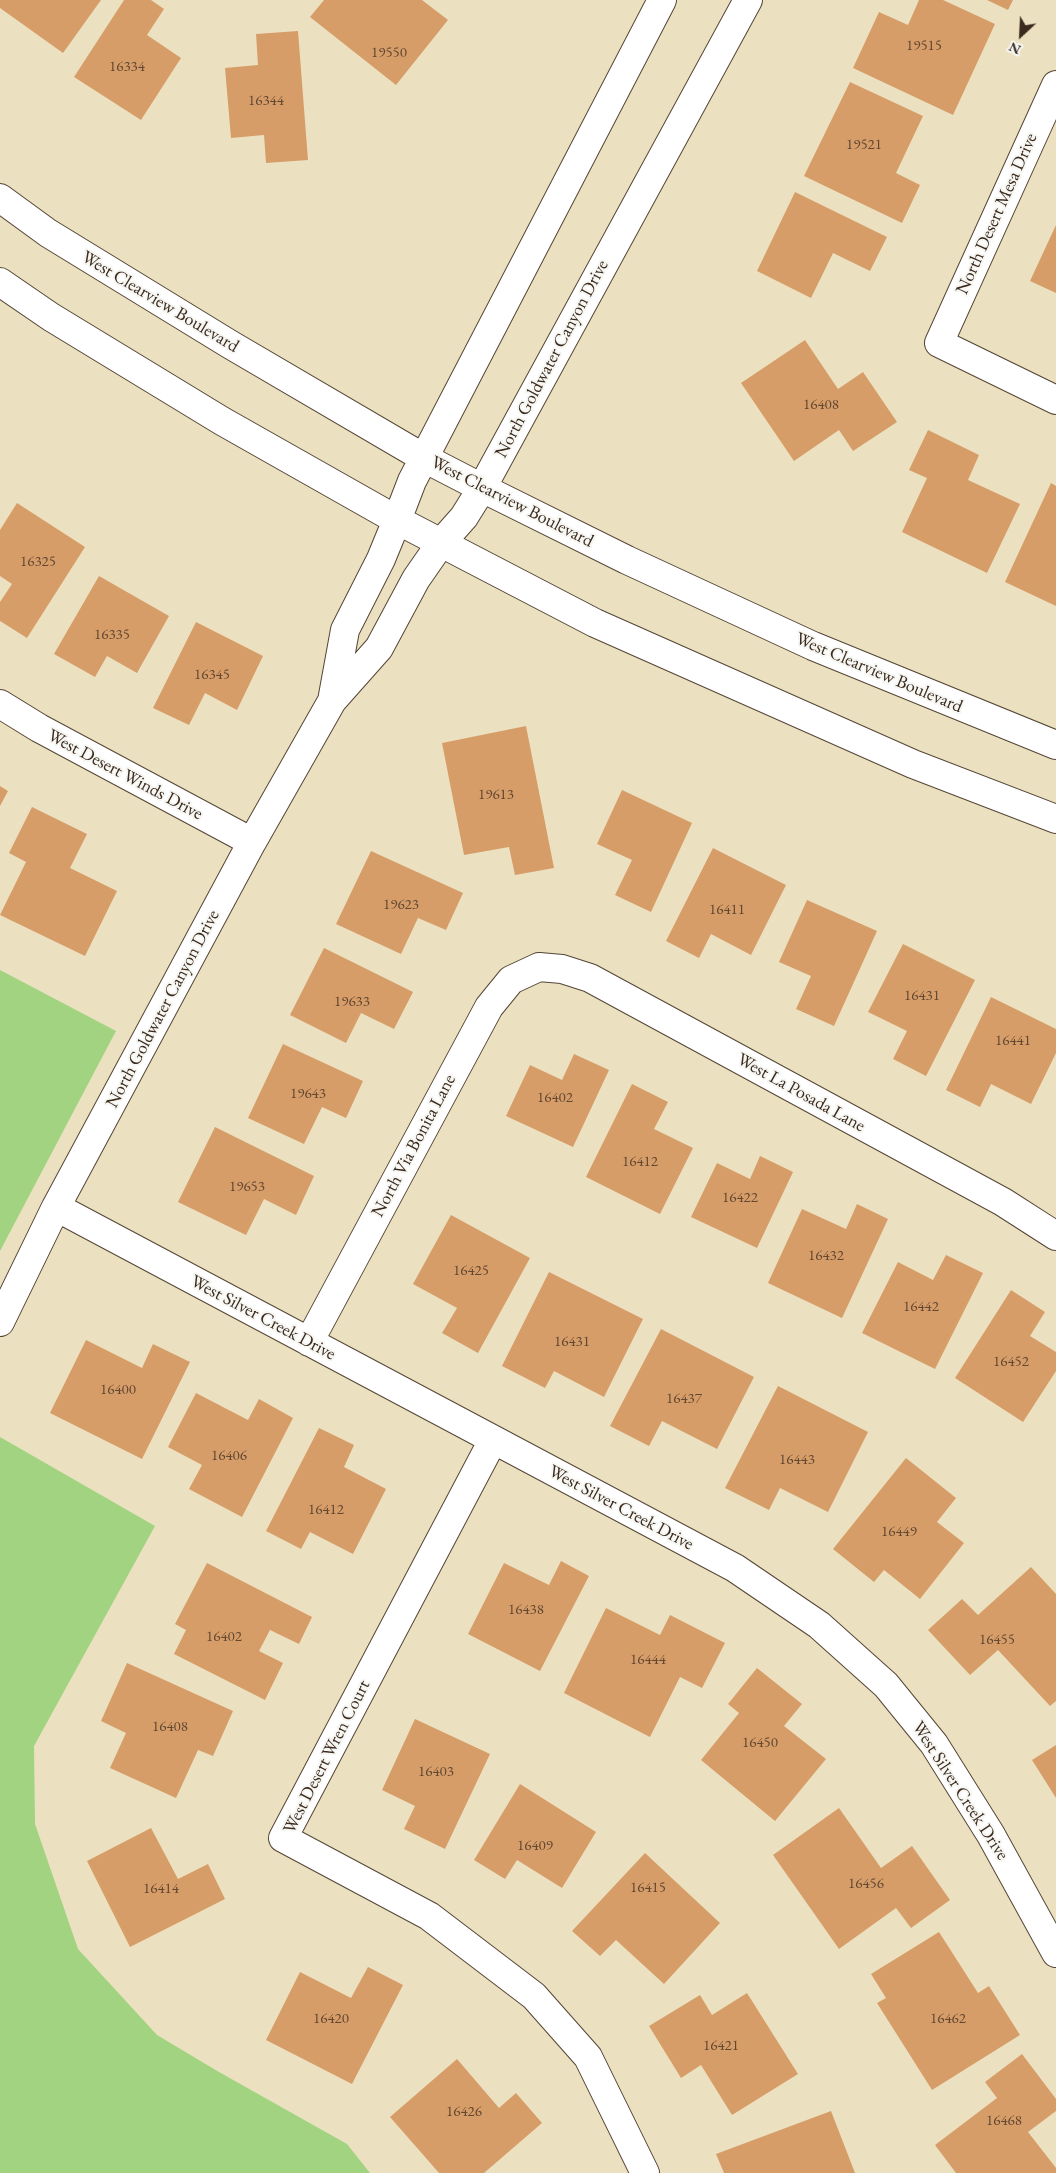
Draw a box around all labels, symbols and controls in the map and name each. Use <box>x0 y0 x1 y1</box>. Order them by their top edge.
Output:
north arrow <box>996 10 1046 60</box>
house number: 19515 <box>906 37 942 55</box>
text: N <box>1006 38 1024 59</box>
house number: 19550 <box>371 44 407 62</box>
house number: 16334 <box>109 58 145 76</box>
house number: 16344 <box>248 92 284 110</box>
street label: North Desert Mesa Drive <box>952 130 1042 298</box>
house number: 19521 <box>846 136 882 154</box>
street label: West Clearview Boulevard <box>77 247 243 357</box>
street label: North Goldwater Canyon Drive <box>491 256 613 462</box>
house number: 16408 <box>803 396 839 414</box>
street label: West Clearview Boulevard <box>427 452 597 552</box>
house number: 16325 <box>20 553 56 571</box>
house number: 16335 <box>94 626 130 644</box>
street label: West Clearview Boulevard <box>792 628 966 718</box>
house number: 16345 <box>194 666 230 684</box>
street label: West Desert Winds Drive <box>44 725 206 825</box>
house number: 19613 <box>478 786 514 804</box>
house number: 19623 <box>383 896 419 914</box>
house number: 16411 <box>709 901 745 919</box>
street label: North Goldwater Canyon Drive <box>102 906 224 1112</box>
house number: 16431 <box>904 987 940 1005</box>
house number: 19633 <box>334 993 370 1011</box>
house number: 16441 <box>995 1032 1031 1050</box>
street label: West La Posada Lane <box>733 1049 869 1137</box>
street label: North Via Bonita Lane <box>367 1071 461 1221</box>
house number: 19643 <box>290 1085 326 1103</box>
house number: 16402 <box>537 1089 573 1107</box>
house number: 16412 <box>622 1153 658 1171</box>
house number: 19653 <box>229 1178 265 1196</box>
house number: 16422 <box>722 1189 758 1207</box>
house number: 16432 <box>808 1247 844 1265</box>
house number: 16425 <box>453 1262 489 1280</box>
street label: West Silver Creek Drive <box>187 1271 339 1365</box>
house number: 16442 <box>903 1298 939 1316</box>
house number: 16431 <box>554 1333 590 1351</box>
house number: 16452 <box>993 1353 1029 1371</box>
house number: 16400 <box>100 1381 136 1399</box>
house number: 16437 <box>666 1390 702 1408</box>
house number: 16406 <box>211 1447 247 1465</box>
house number: 16443 <box>779 1451 815 1469</box>
street label: West Silver Creek Drive <box>545 1461 697 1555</box>
house number: 16412 <box>308 1501 344 1519</box>
house number: 16449 <box>881 1523 917 1541</box>
house number: 16438 <box>508 1601 544 1619</box>
house number: 16402 <box>206 1628 242 1646</box>
house number: 16455 <box>979 1631 1015 1649</box>
house number: 16444 <box>630 1651 666 1669</box>
street label: West Desert Wren Court <box>279 1677 375 1837</box>
house number: 16408 <box>152 1718 188 1736</box>
street label: West Silver Creek Drive <box>907 1718 1013 1864</box>
house number: 16450 <box>742 1734 778 1752</box>
house number: 16403 <box>418 1763 454 1781</box>
house number: 16409 <box>517 1837 553 1855</box>
house number: 16456 <box>848 1875 884 1893</box>
house number: 16415 <box>630 1879 666 1897</box>
house number: 16414 <box>143 1880 179 1898</box>
house number: 16420 <box>313 2010 349 2028</box>
house number: 16462 <box>930 2010 966 2028</box>
house number: 16421 <box>703 2037 739 2055</box>
house number: 16426 <box>446 2103 482 2121</box>
house number: 16468 <box>986 2112 1022 2130</box>

